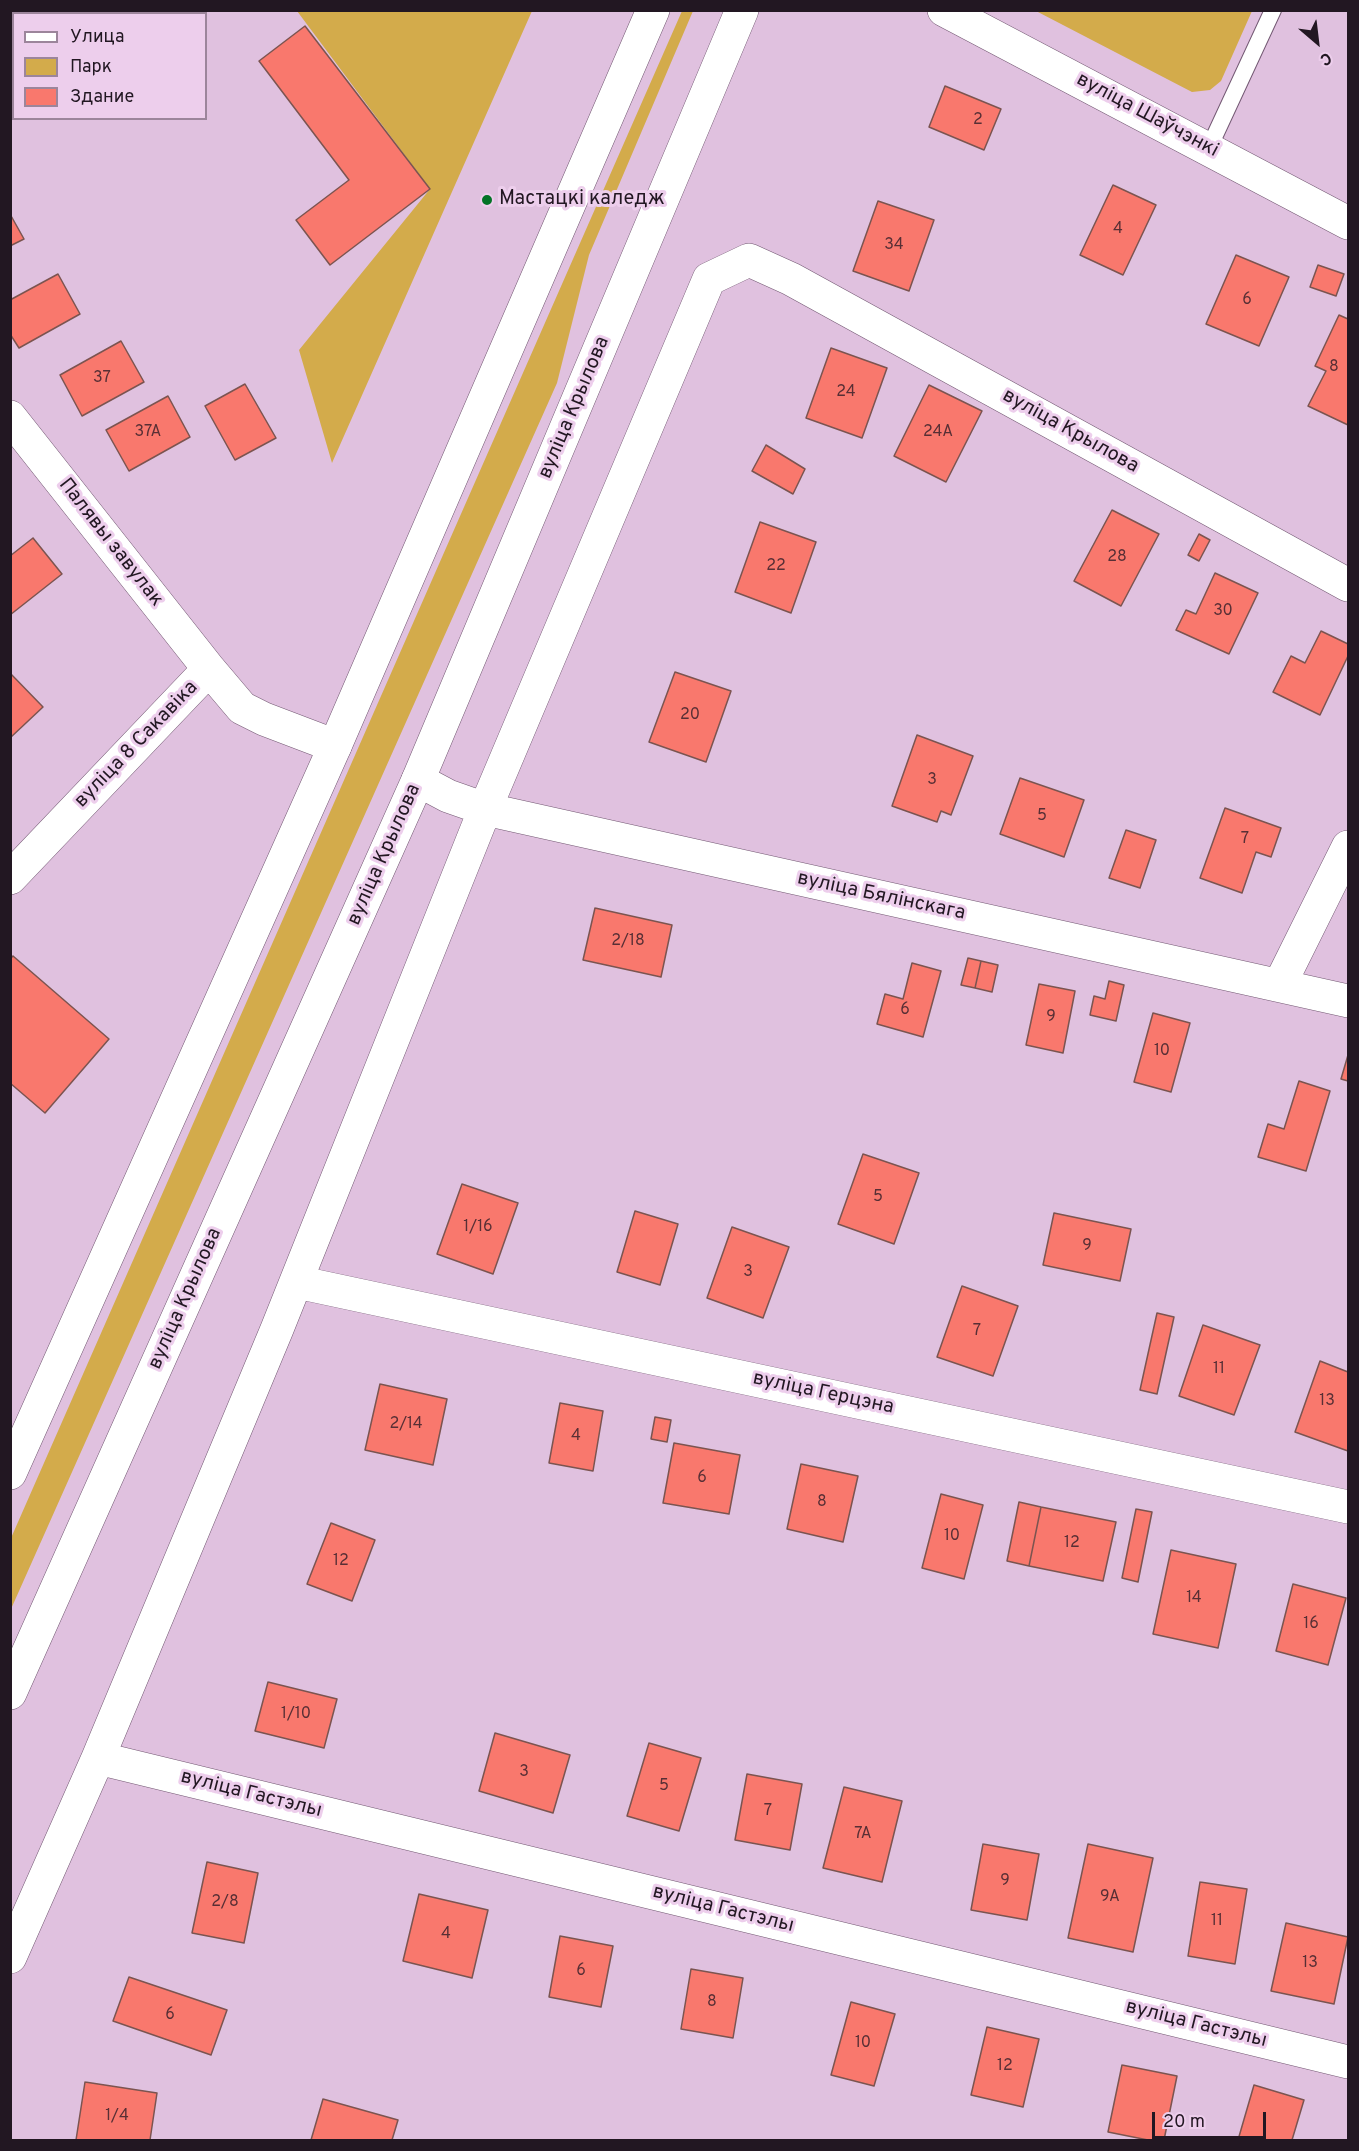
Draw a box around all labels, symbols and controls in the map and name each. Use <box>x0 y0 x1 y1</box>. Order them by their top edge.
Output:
legend <box>12 12 207 120</box>
north arrow <box>1287 12 1347 72</box>
text: Улица <box>70 26 124 49</box>
text: С <box>1316 47 1335 69</box>
text: Парк <box>70 56 112 79</box>
street label: вуліца Шаўчэнкі <box>1072 68 1222 164</box>
text: Здание <box>70 86 134 109</box>
house number: 2 <box>973 111 983 131</box>
place label: Мастацкі каледж <box>499 188 665 212</box>
marker: Мастацкі каледж <box>480 193 494 207</box>
house number: 4 <box>1113 220 1123 240</box>
house number: 34 <box>884 236 904 256</box>
house number: 6 <box>1242 291 1252 311</box>
street label: вуліца Крылова <box>534 333 616 483</box>
house number: 8 <box>1329 358 1339 378</box>
house number: 37 <box>93 369 111 389</box>
house number: 24 <box>836 383 856 403</box>
street label: вуліца Крылова <box>998 385 1142 479</box>
house number: 37А <box>135 423 161 443</box>
house number: 24А <box>923 423 953 443</box>
street label: Палявы завулак <box>53 474 167 612</box>
house number: 28 <box>1107 548 1127 568</box>
house number: 22 <box>766 557 786 577</box>
house number: 30 <box>1213 602 1233 622</box>
street label: вуліца 8 Сакавіка <box>70 676 204 814</box>
house number: 20 <box>680 706 700 726</box>
house number: 3 <box>927 771 937 791</box>
street label: вуліца Крылова <box>343 781 427 929</box>
house number: 5 <box>1037 807 1047 827</box>
house number: 7 <box>1241 830 1249 850</box>
street label: вуліца Бялінскага <box>795 867 967 927</box>
house number: 2/18 <box>611 932 645 952</box>
house number: 6 <box>900 1001 910 1021</box>
house number: 9 <box>1046 1008 1056 1028</box>
house number: 10 <box>1154 1042 1170 1062</box>
house number: 5 <box>873 1188 883 1208</box>
house number: 1/16 <box>463 1218 493 1238</box>
street label: вуліца Крылова <box>144 1225 228 1373</box>
house number: 9 <box>1082 1237 1092 1257</box>
house number: 3 <box>743 1263 753 1283</box>
house number: 7 <box>973 1322 981 1342</box>
house number: 11 <box>1213 1360 1225 1380</box>
street label: вуліца Герцэна <box>750 1367 896 1421</box>
house number: 13 <box>1319 1392 1335 1412</box>
house number: 2/14 <box>389 1415 423 1435</box>
house number: 4 <box>571 1427 581 1447</box>
house number: 6 <box>697 1469 707 1489</box>
house number: 8 <box>817 1493 827 1513</box>
house number: 10 <box>944 1527 960 1547</box>
house number: 12 <box>1064 1534 1080 1554</box>
house number: 12 <box>333 1552 349 1572</box>
house number: 14 <box>1186 1589 1202 1609</box>
house number: 16 <box>1303 1615 1319 1635</box>
house number: 1/10 <box>281 1705 311 1725</box>
house number: 3 <box>519 1763 529 1783</box>
street label: вуліца Гастэлы <box>178 1766 324 1824</box>
house number: 5 <box>659 1777 669 1797</box>
house number: 7 <box>764 1802 772 1822</box>
house number: 7А <box>854 1825 872 1845</box>
house number: 9 <box>1000 1872 1010 1892</box>
street label: вуліца Гастэлы <box>650 1881 796 1939</box>
house number: 9А <box>1100 1888 1120 1908</box>
house number: 2/8 <box>211 1893 239 1913</box>
house number: 11 <box>1211 1912 1223 1932</box>
house number: 4 <box>441 1925 451 1945</box>
house number: 13 <box>1302 1954 1318 1974</box>
house number: 6 <box>576 1962 586 1982</box>
house number: 8 <box>707 1993 717 2013</box>
street label: вуліца Гастэлы <box>1123 1996 1269 2054</box>
house number: 6 <box>165 2006 175 2026</box>
house number: 10 <box>855 2034 871 2054</box>
house number: 12 <box>997 2057 1013 2077</box>
scale bar <box>1155 2100 1269 2138</box>
house number: 1/4 <box>105 2107 129 2127</box>
text: 20 m <box>1163 2111 1205 2134</box>

